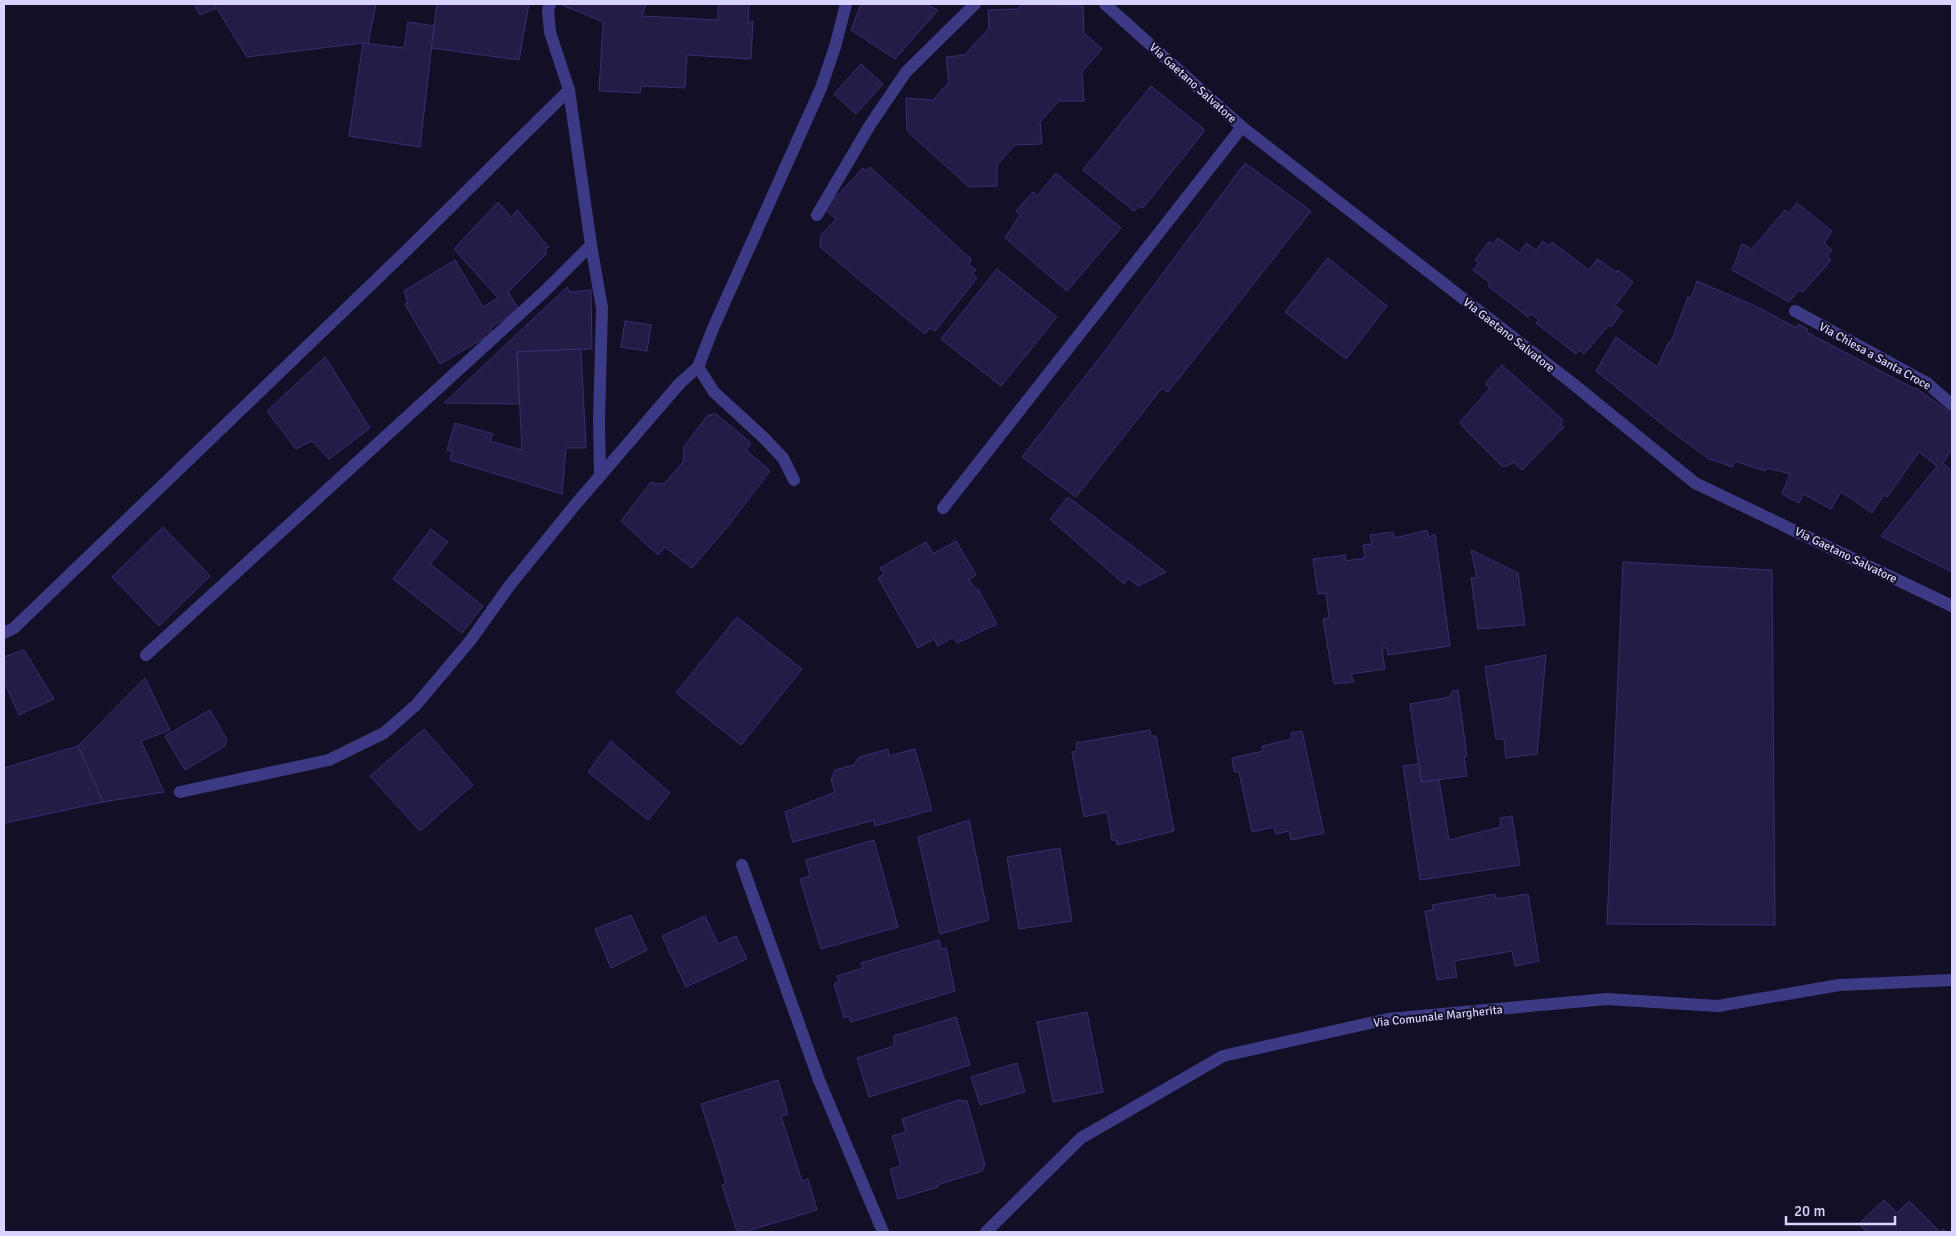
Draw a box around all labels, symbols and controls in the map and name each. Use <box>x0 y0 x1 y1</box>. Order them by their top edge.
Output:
street label: Via Gaetano Salvatore <box>1146 40 1239 127</box>
street label: Via Gaetano Salvatore <box>1460 295 1558 376</box>
street label: Via Chiesa a Santa Croce <box>1816 319 1934 394</box>
street label: Via Gaetano Salvatore <box>1792 524 1900 587</box>
street label: Via Comunale Margherita <box>1373 1002 1504 1031</box>
scale bar <box>1786 1194 1895 1226</box>
text: 20 m <box>1794 1202 1825 1220</box>

